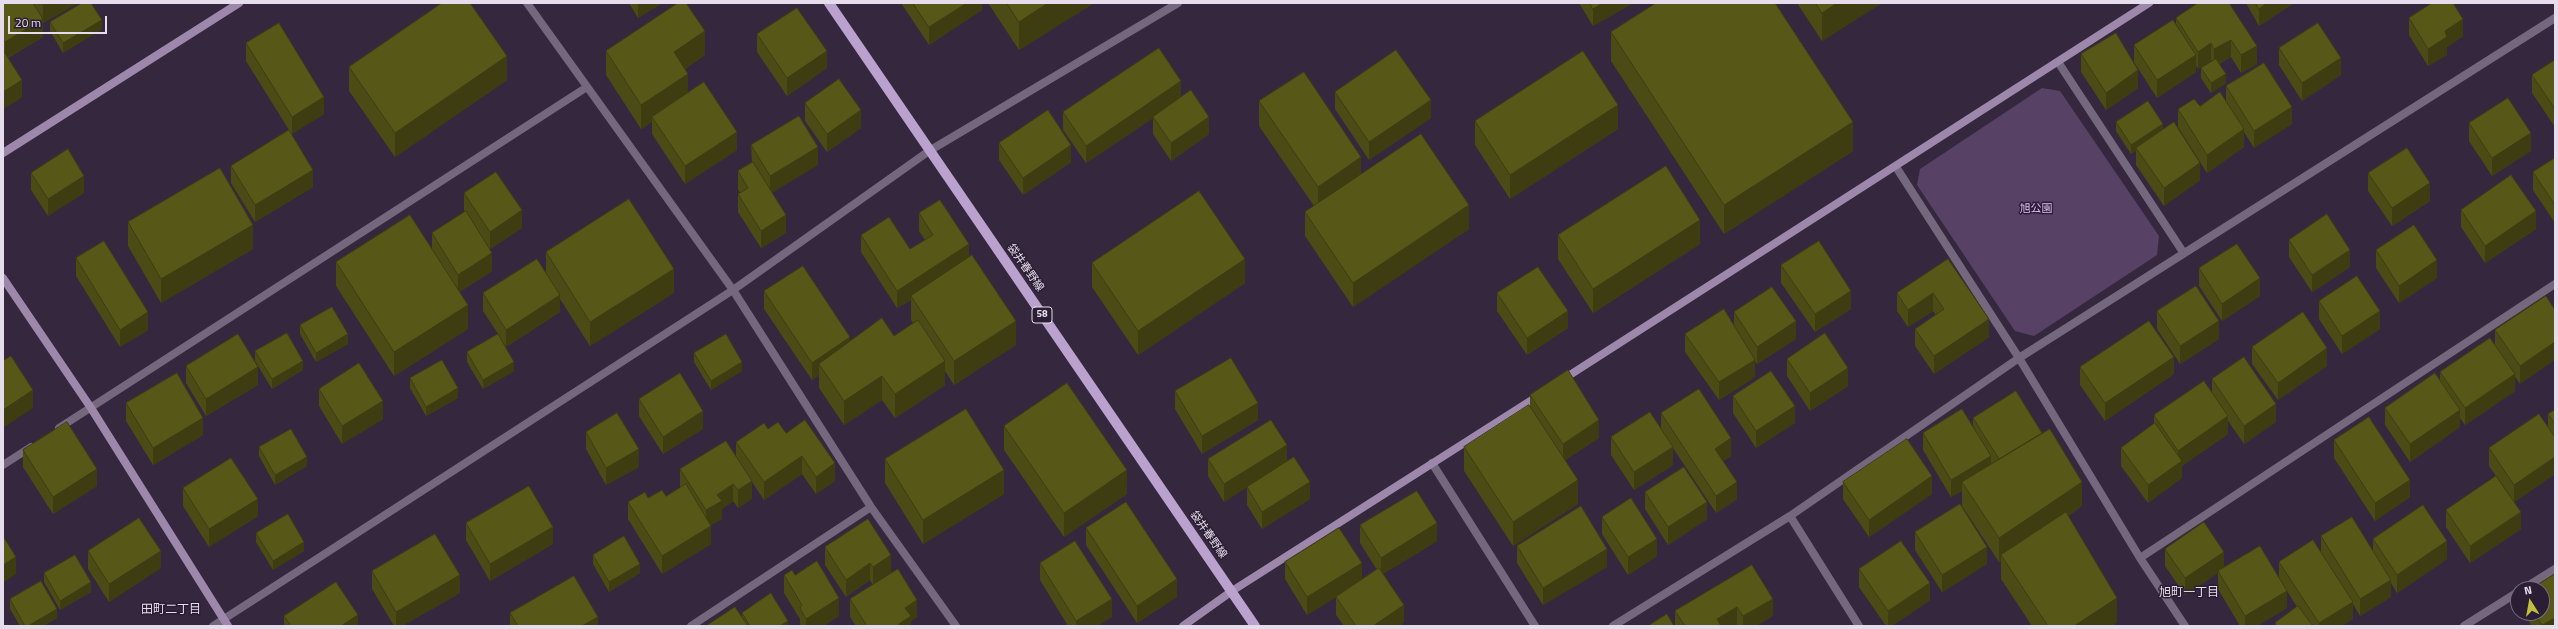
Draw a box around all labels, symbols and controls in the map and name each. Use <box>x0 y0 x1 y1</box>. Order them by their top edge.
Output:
scale bar <box>10 8 109 34</box>
text: 20 m <box>15 13 41 32</box>
park label: 旭公園 <box>2020 202 2052 216</box>
street label: 袋井春野線 <box>1004 242 1046 294</box>
road number: 58 <box>1032 307 1052 323</box>
street label: 袋井春野線 <box>1187 509 1229 561</box>
north arrow <box>2510 581 2550 621</box>
text: N <box>2523 582 2533 599</box>
district label: 旭町一丁目 <box>2159 586 2219 600</box>
district label: 田町二丁目 <box>141 603 201 617</box>

